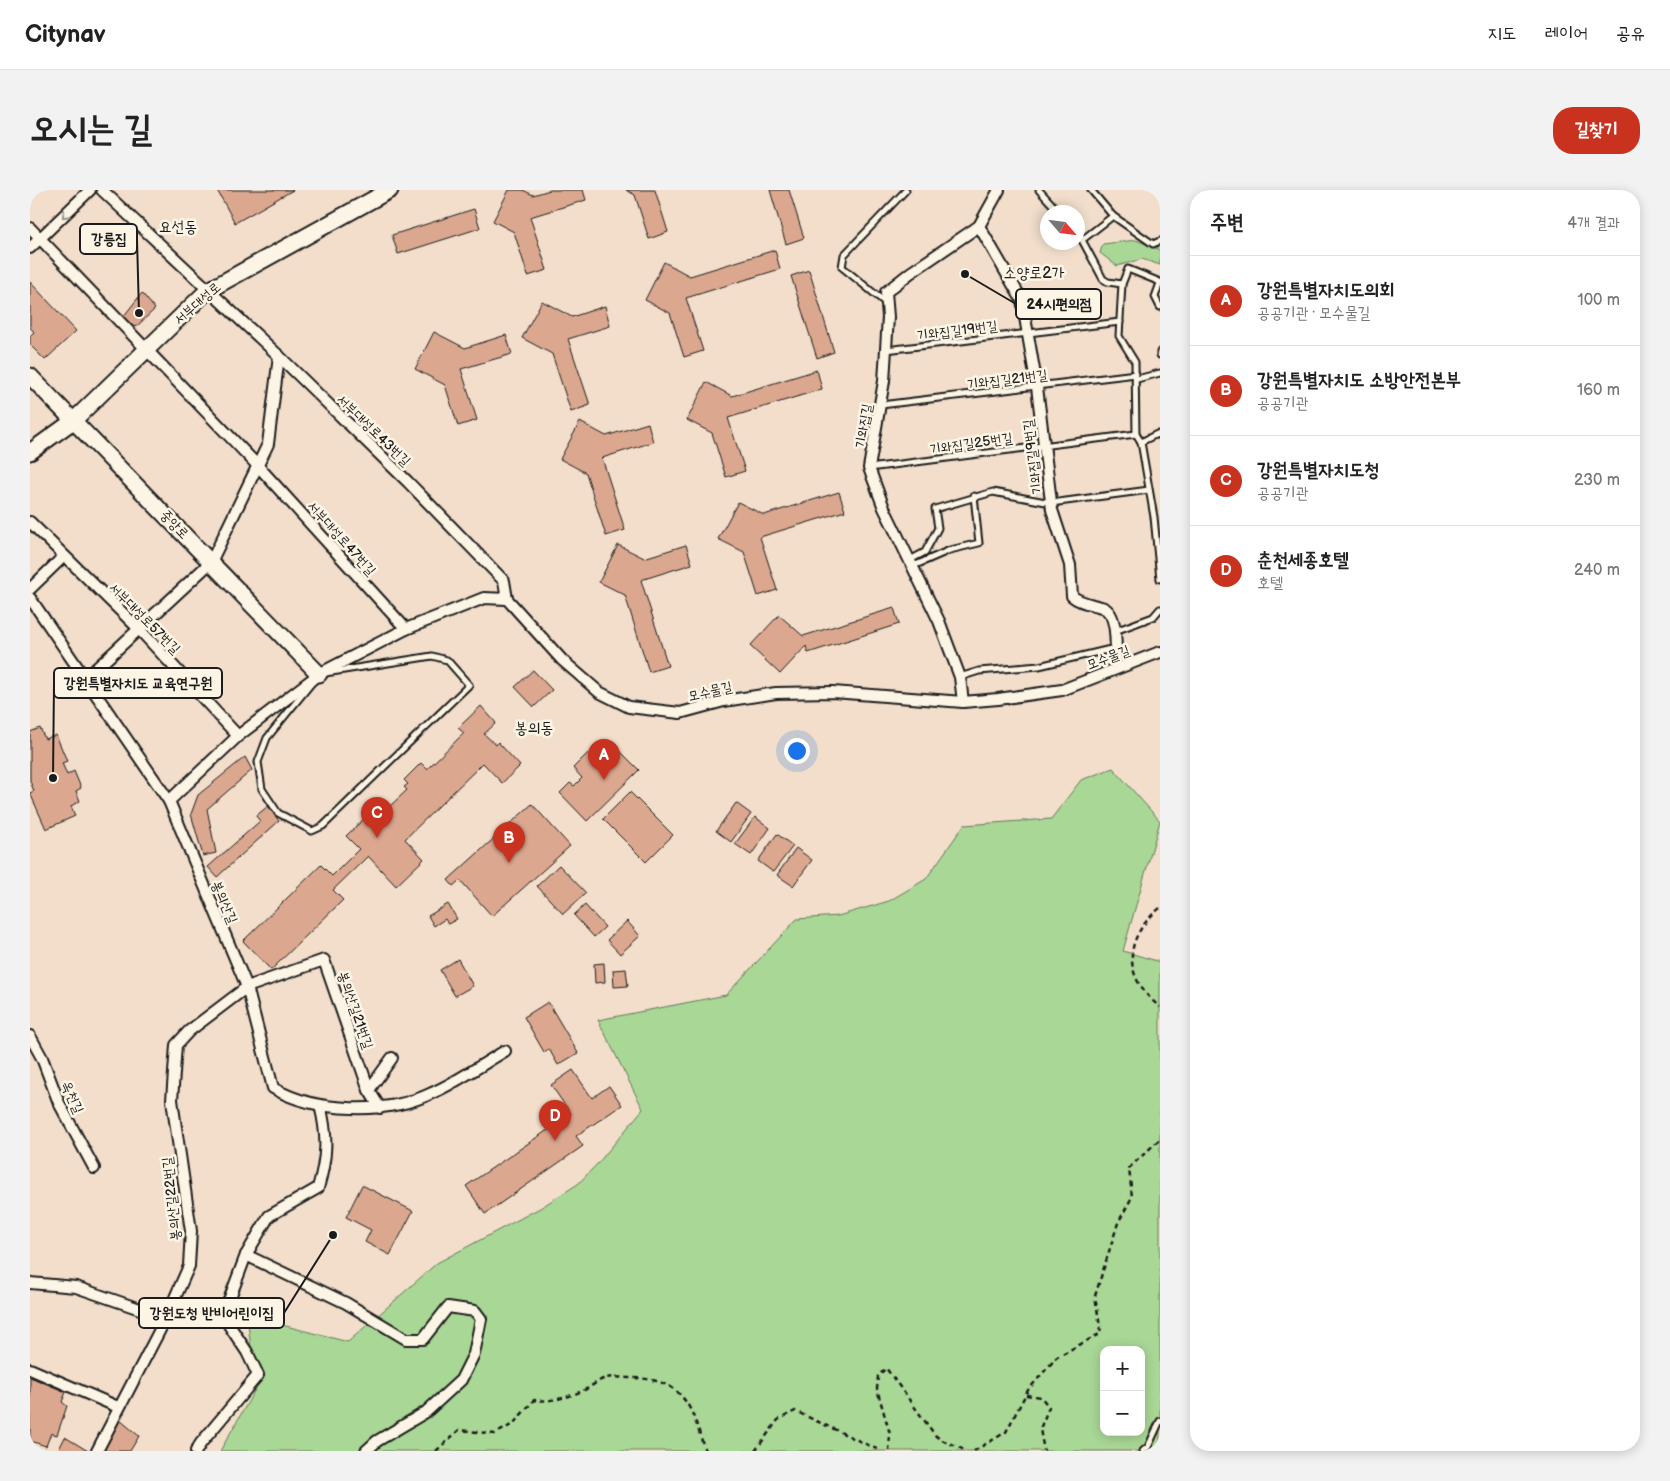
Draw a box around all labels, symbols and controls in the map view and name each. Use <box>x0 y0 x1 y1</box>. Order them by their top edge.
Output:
text: Citynav <box>25 20 106 49</box>
text: 지도 <box>1488 23 1517 44</box>
text: 레이어 <box>1545 23 1588 44</box>
text: 공유 <box>1616 23 1645 44</box>
button: 길찾기 <box>1553 107 1640 154</box>
text: 오시는 길 <box>30 108 152 151</box>
north arrow <box>1040 205 1085 250</box>
one-way arrow <box>62 209 71 218</box>
text: 주변 <box>1210 210 1244 235</box>
text: 4개 결과 <box>1567 214 1620 233</box>
district label: 요선동 <box>159 218 197 237</box>
callout: 강릉집 <box>80 224 137 254</box>
text: 강릉집 <box>91 230 127 249</box>
district label: 소양로2가 <box>1004 264 1065 283</box>
street label: 서부대성로 <box>170 278 224 328</box>
text: 강원특별자치도의회 <box>1257 279 1395 302</box>
callout: 24시편의점 <box>1016 289 1101 319</box>
text: A <box>1221 291 1231 310</box>
text: 100 m <box>1577 291 1620 310</box>
text: 24시편의점 <box>1026 295 1092 314</box>
text: 공공기관 · 모수물길 <box>1257 304 1370 323</box>
street label: 기와집길19번길 <box>916 317 999 344</box>
street label: 기와집길21번길 <box>966 366 1049 393</box>
text: 강원특별자치도 소방안전본부 <box>1257 369 1461 392</box>
text: B <box>1220 381 1232 400</box>
text: 160 m <box>1577 381 1620 400</box>
street label: 서부대성로43번길 <box>333 391 415 470</box>
text: 공공기관 <box>1257 394 1309 413</box>
street label: 기와집길 <box>851 402 876 450</box>
street label: 기와집길9번길 <box>1019 418 1046 496</box>
street label: 기와집길25번길 <box>928 429 1015 458</box>
text: 강원특별자치도청 <box>1257 459 1379 482</box>
text: C <box>1220 471 1232 490</box>
text: 230 m <box>1574 471 1620 490</box>
text: 공공기관 <box>1257 484 1309 503</box>
street label: 서부대성로47번길 <box>304 498 380 580</box>
street label: 중앙로 <box>157 506 192 542</box>
text: 춘천세종호텔 <box>1257 549 1349 572</box>
text: D <box>1220 561 1232 580</box>
text: 240 m <box>1574 561 1620 580</box>
text: 호텔 <box>1257 574 1283 593</box>
street label: 서부대성로57번길 <box>105 579 184 658</box>
street label: 모수물길 <box>1084 641 1133 673</box>
callout: 강원특별자치도 교육연구원 <box>54 668 222 698</box>
text: 강원특별자치도 교육연구원 <box>64 674 212 693</box>
street label: 모수물길 <box>686 678 735 705</box>
district label: 봉의동 <box>515 719 553 738</box>
your location <box>784 738 810 764</box>
pin: A <box>588 739 620 780</box>
pin: C <box>361 797 393 838</box>
pin: B <box>493 822 525 863</box>
street label: 봉의산길 <box>208 878 241 927</box>
street label: 봉의산길21번길 <box>334 969 377 1052</box>
street label: 옥천길 <box>58 1078 87 1117</box>
pin: D <box>539 1100 571 1141</box>
street label: 봉의산길22번길 <box>159 1156 184 1242</box>
callout: 강원도청 반비어린이집 <box>139 1298 284 1328</box>
text: 강원도청 반비어린이집 <box>150 1304 274 1323</box>
map controls <box>1100 1346 1145 1436</box>
button: + <box>1100 1346 1145 1391</box>
button: − <box>1100 1391 1145 1436</box>

